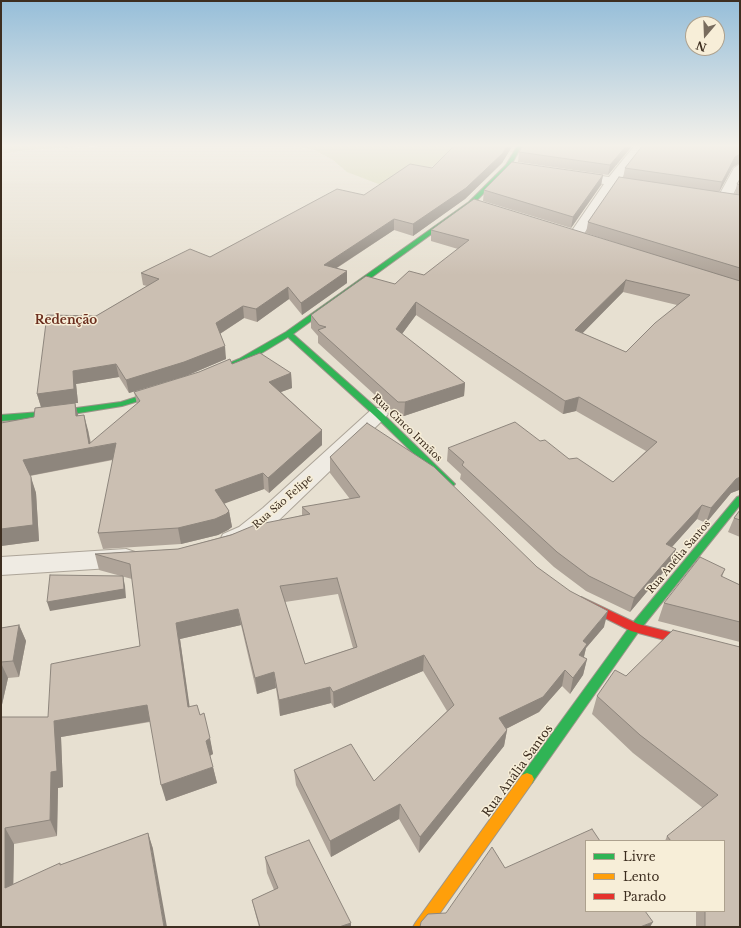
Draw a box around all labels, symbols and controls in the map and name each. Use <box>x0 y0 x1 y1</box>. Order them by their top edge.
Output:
north arrow <box>685 16 725 56</box>
text: N <box>694 38 709 55</box>
district label: Redenção <box>35 314 97 328</box>
street label: Rua Cinco Irmãos <box>370 392 444 464</box>
street label: Rua São Felipe <box>251 473 315 531</box>
street label: Rua Anélia Santos <box>645 518 713 596</box>
street label: Rua Anália Santos <box>480 722 556 820</box>
legend <box>585 840 725 912</box>
text: Livre <box>623 849 656 864</box>
text: Lento <box>623 869 659 884</box>
text: Parado <box>623 889 666 904</box>

